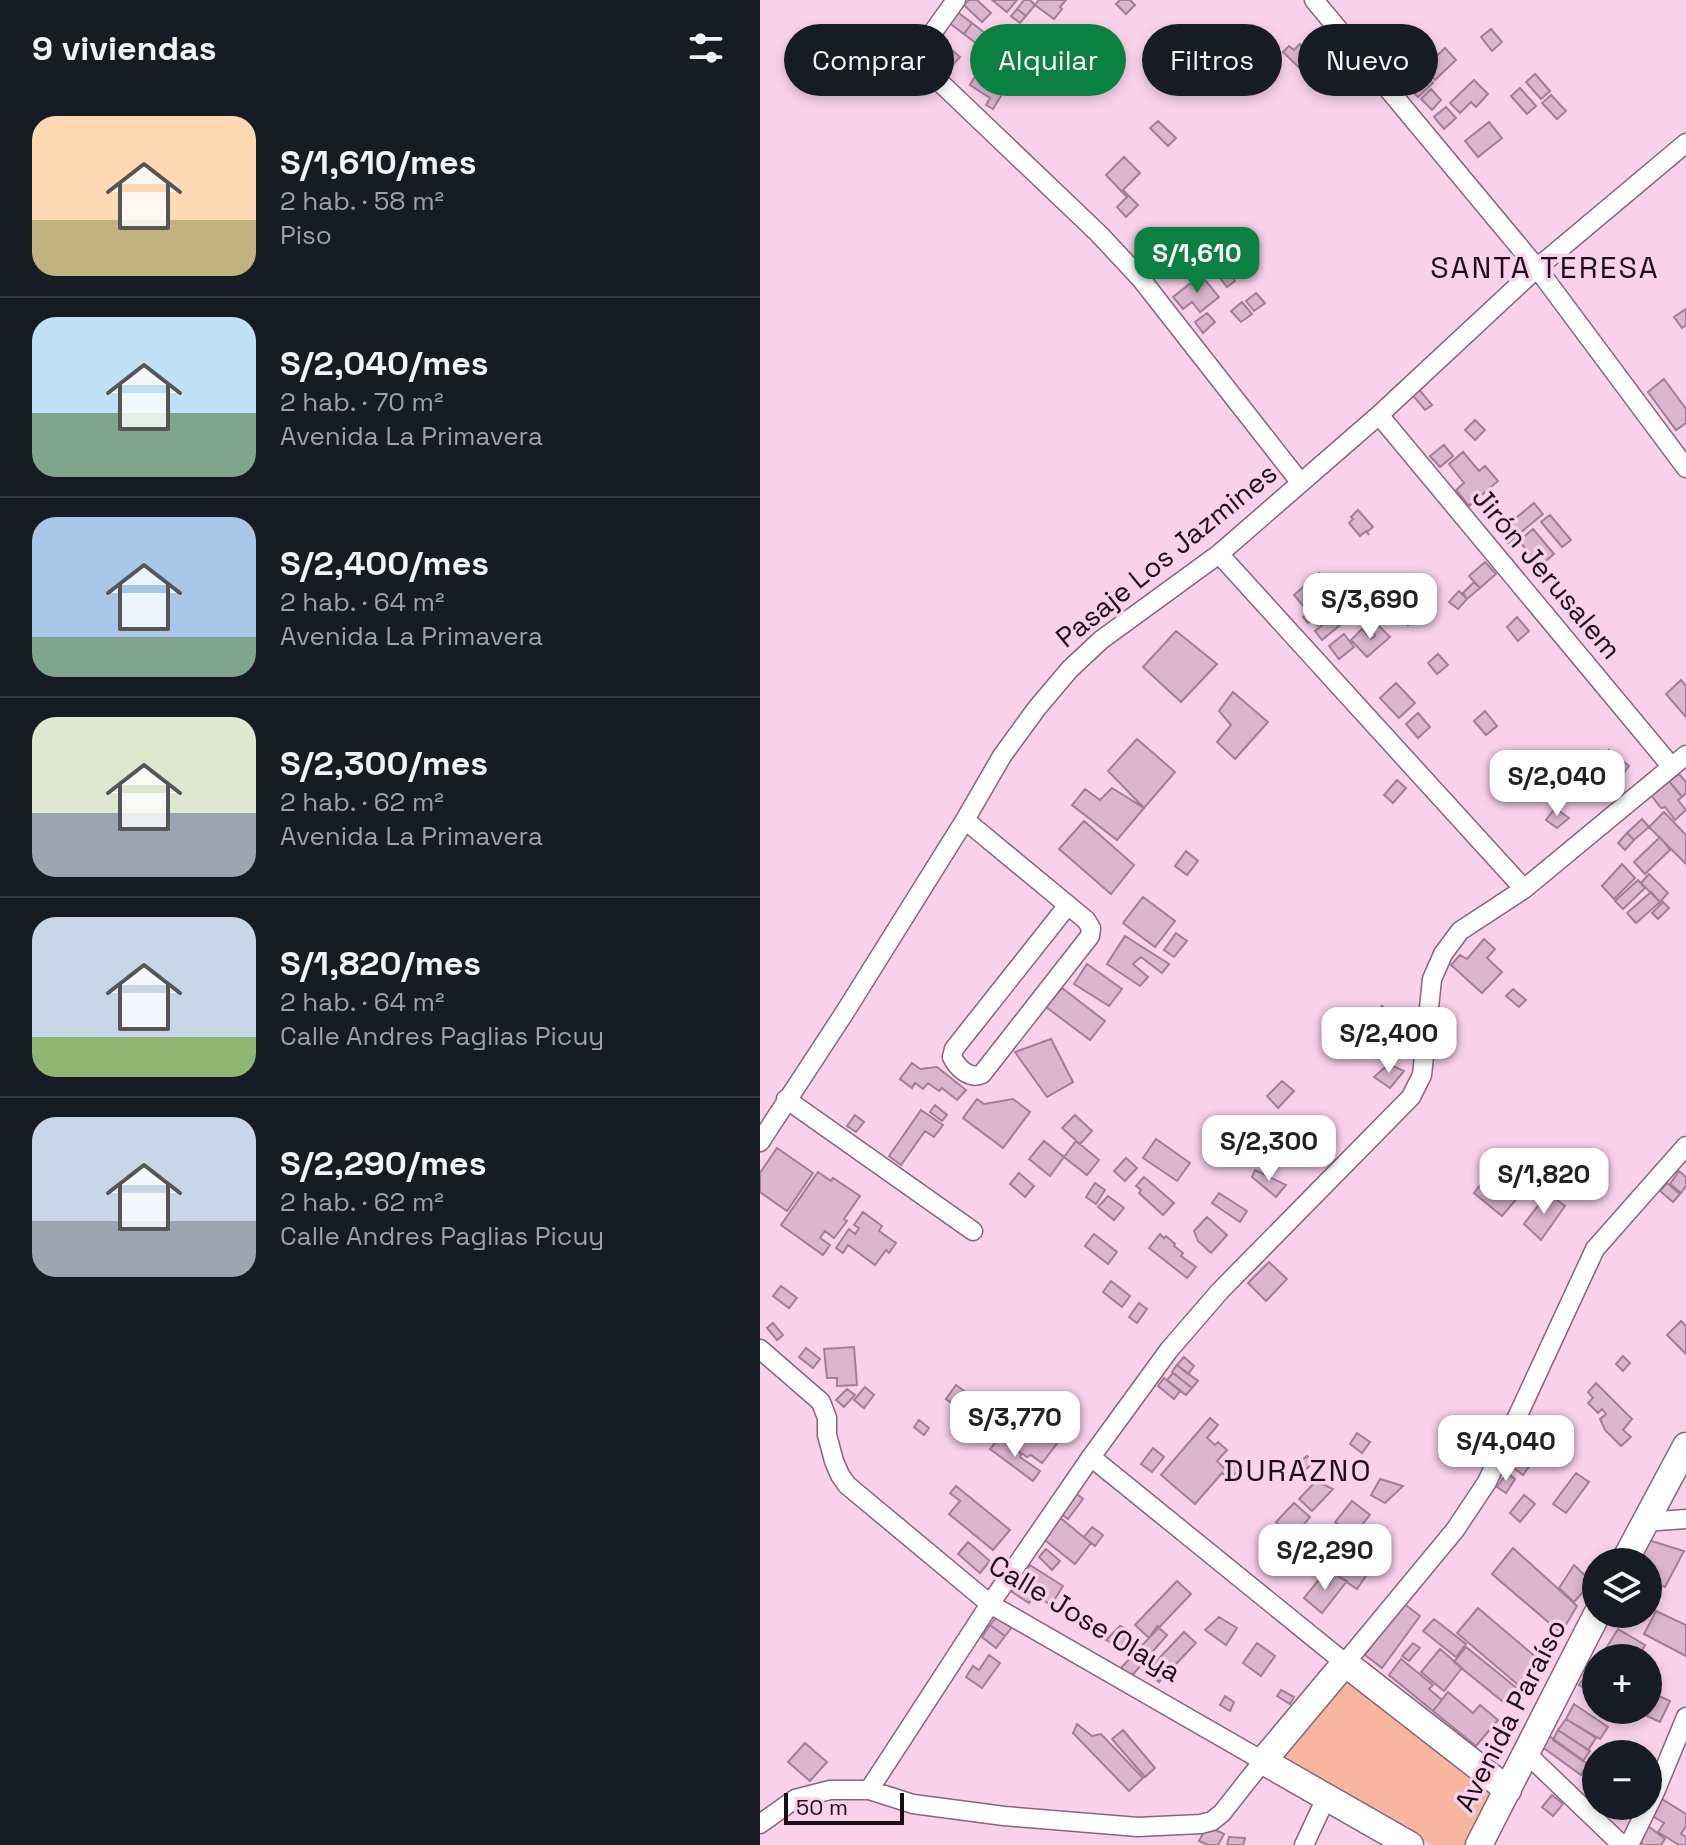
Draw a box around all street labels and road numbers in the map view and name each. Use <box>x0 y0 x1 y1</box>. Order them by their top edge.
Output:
street label: Pasaje Los Jazmines <box>1048 455 1284 655</box>
street label: Jirón Jerusalem <box>1465 480 1629 666</box>
street label: Calle Jose Olaya <box>982 1546 1188 1690</box>
street label: Avenida Paraíso <box>1446 1613 1574 1817</box>

